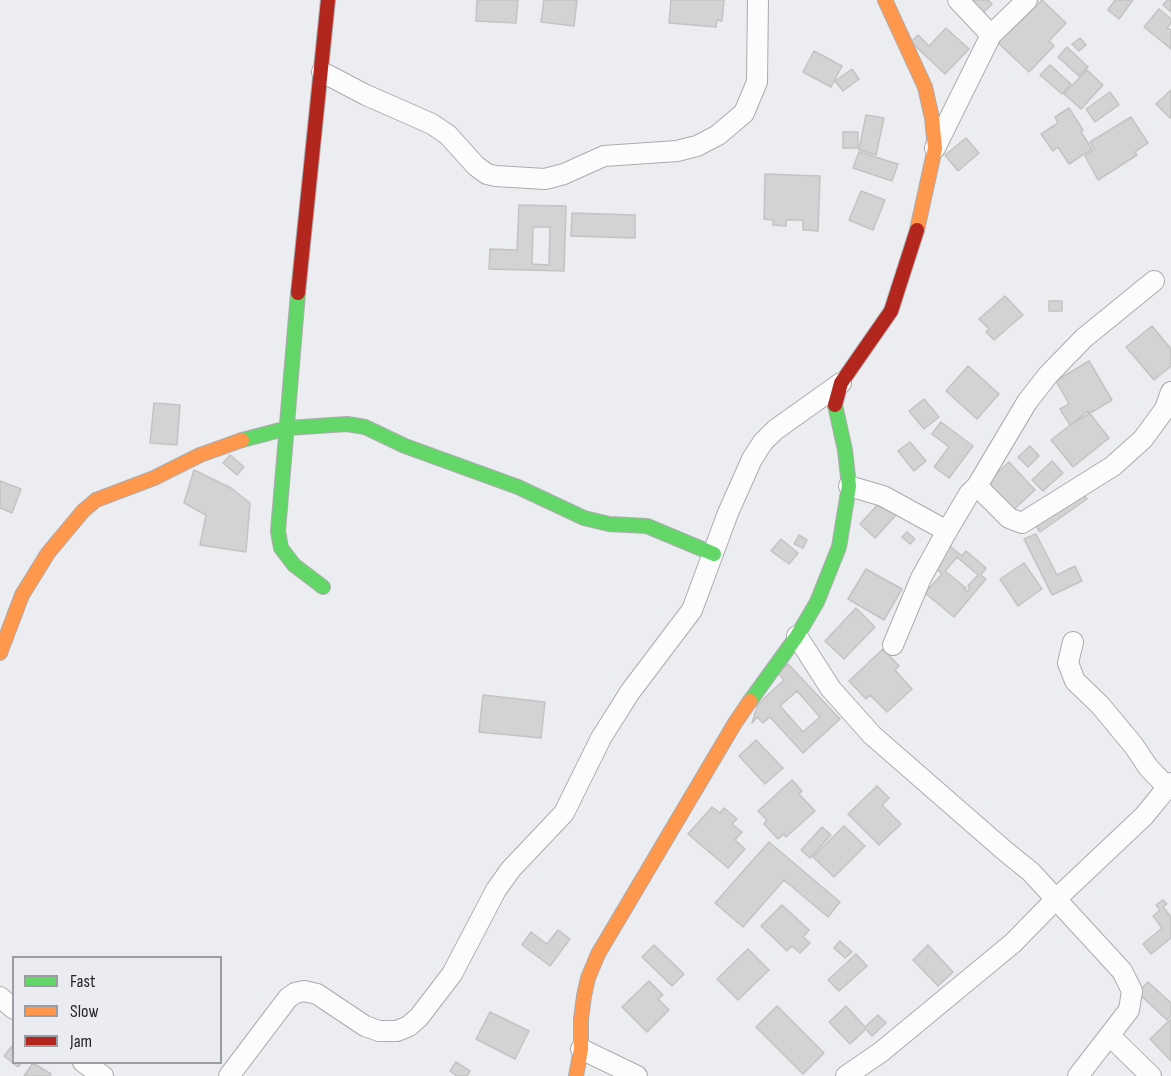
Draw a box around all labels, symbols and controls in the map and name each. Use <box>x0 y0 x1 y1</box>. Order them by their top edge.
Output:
legend <box>12 956 222 1064</box>
text: Fast <box>70 971 95 992</box>
text: Slow <box>70 1001 99 1022</box>
text: Jam <box>70 1031 92 1052</box>

